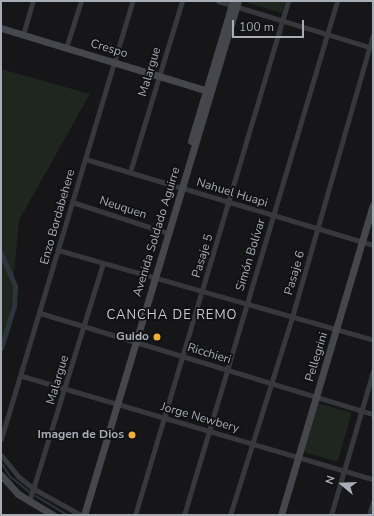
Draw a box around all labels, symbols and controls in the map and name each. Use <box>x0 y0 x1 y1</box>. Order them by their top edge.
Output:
scale bar <box>234 12 306 38</box>
text: 100 m <box>239 19 274 35</box>
street label: Crespo <box>89 37 129 61</box>
street label: Malargue <box>136 46 164 98</box>
street label: Avenida Soldado Aguirre <box>130 165 184 299</box>
street label: Enzo Bordabehere <box>37 168 79 266</box>
street label: Nahuel Huapi <box>195 175 269 211</box>
street label: Neuquen <box>98 194 148 222</box>
street label: Simón Bolívar <box>233 217 269 293</box>
street label: Pasaje 5 <box>189 232 217 280</box>
street label: Pasaje 6 <box>282 249 308 297</box>
district label: CANCHA DE REMO <box>106 307 238 323</box>
place label: Guido <box>116 330 149 344</box>
street label: Pellegrini <box>303 331 331 383</box>
marker: Guido <box>152 332 162 342</box>
street label: Ricchieri <box>185 341 233 367</box>
street label: Malargue <box>44 354 72 406</box>
street label: Jorge Newbery <box>159 400 241 436</box>
place label: Imagen de Dios <box>38 428 124 442</box>
marker: Imagen de Dios <box>127 430 137 440</box>
north arrow <box>322 464 362 504</box>
text: N <box>322 474 339 486</box>

